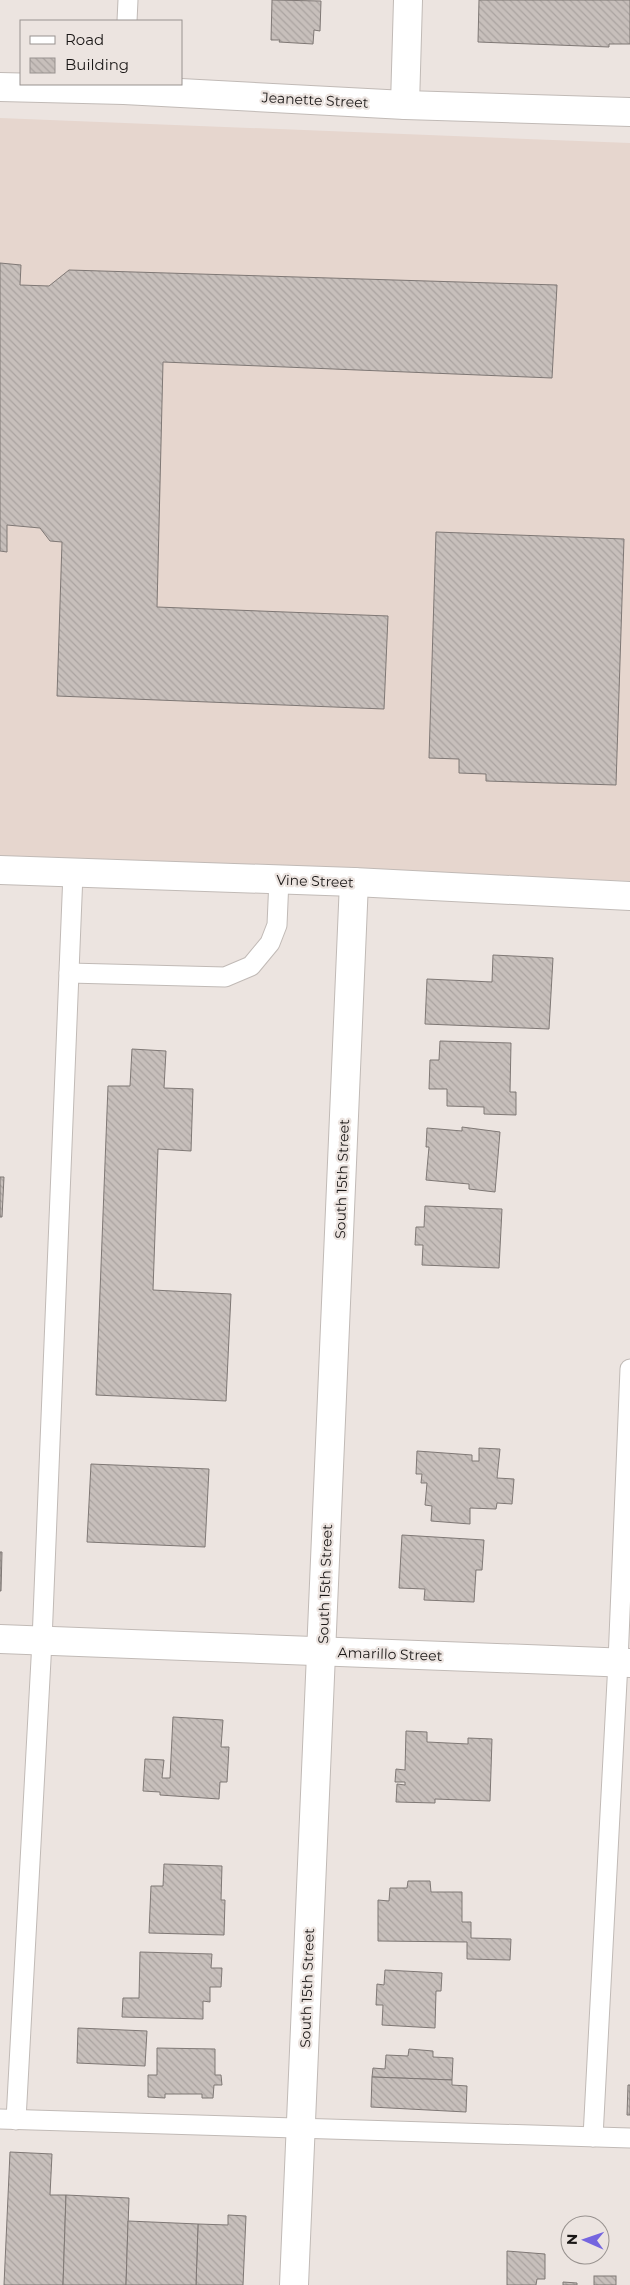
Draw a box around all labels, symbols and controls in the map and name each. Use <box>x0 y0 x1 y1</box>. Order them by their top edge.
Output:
legend <box>20 20 182 85</box>
text: Road <box>65 30 104 49</box>
text: Building <box>65 55 129 74</box>
street label: Jeanette Street <box>260 88 369 112</box>
street label: Vine Street <box>276 871 354 891</box>
street label: South 15th Street <box>331 1119 353 1239</box>
street label: South 15th Street <box>314 1524 336 1644</box>
street label: Amarillo Street <box>337 1643 443 1665</box>
street label: South 15th Street <box>296 1928 318 2048</box>
north arrow <box>560 2215 610 2265</box>
text: N <box>563 2234 581 2246</box>

